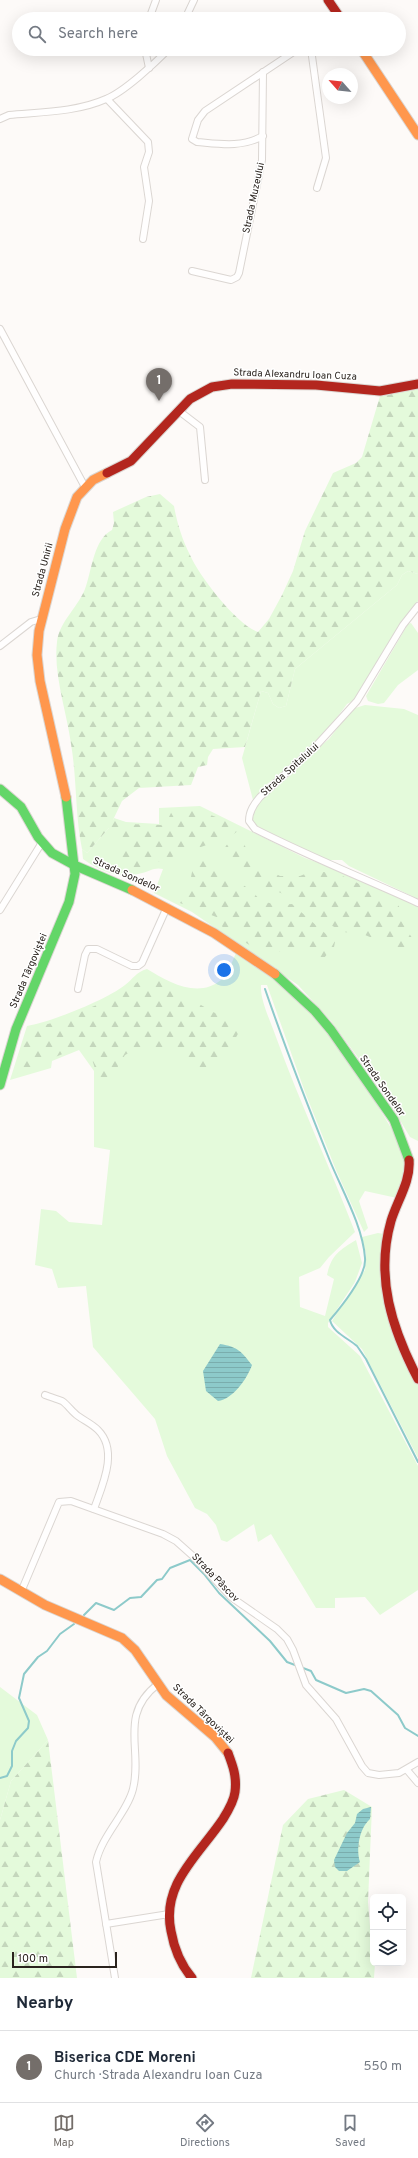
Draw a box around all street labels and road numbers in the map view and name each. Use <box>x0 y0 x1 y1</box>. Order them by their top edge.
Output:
street label: Strada Muzeului <box>240 161 268 235</box>
street label: Strada Alexandru Ioan Cuza <box>233 366 357 384</box>
street label: Strada Unirii <box>30 541 56 599</box>
street label: Strada Spitalului <box>258 740 322 800</box>
street label: Strada Sondelor <box>91 854 162 896</box>
street label: Strada Târgoviștei <box>7 931 51 1011</box>
street label: Strada Sondelor <box>356 1053 408 1119</box>
street label: Strada Pâscov <box>188 1551 242 1605</box>
street label: Strada Târgoviștei <box>170 1681 236 1747</box>

